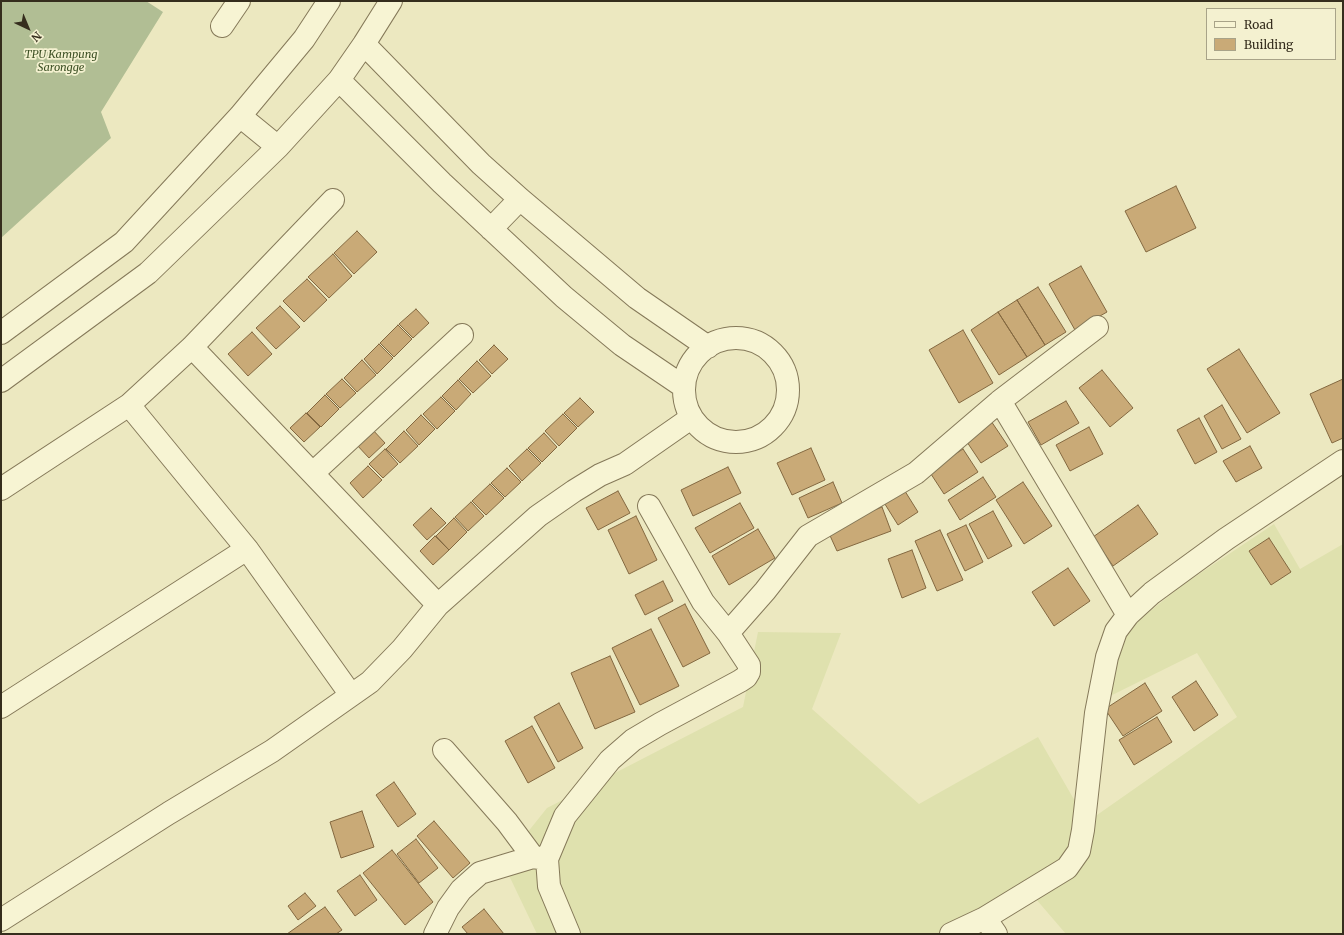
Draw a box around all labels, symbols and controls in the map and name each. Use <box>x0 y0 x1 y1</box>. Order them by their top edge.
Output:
north arrow <box>8 8 48 48</box>
legend <box>1206 8 1336 60</box>
text: Road <box>1244 17 1273 32</box>
text: N <box>28 29 44 45</box>
text: Building <box>1244 37 1293 52</box>
park label: TPU Kampung Sarongge <box>25 48 97 74</box>

